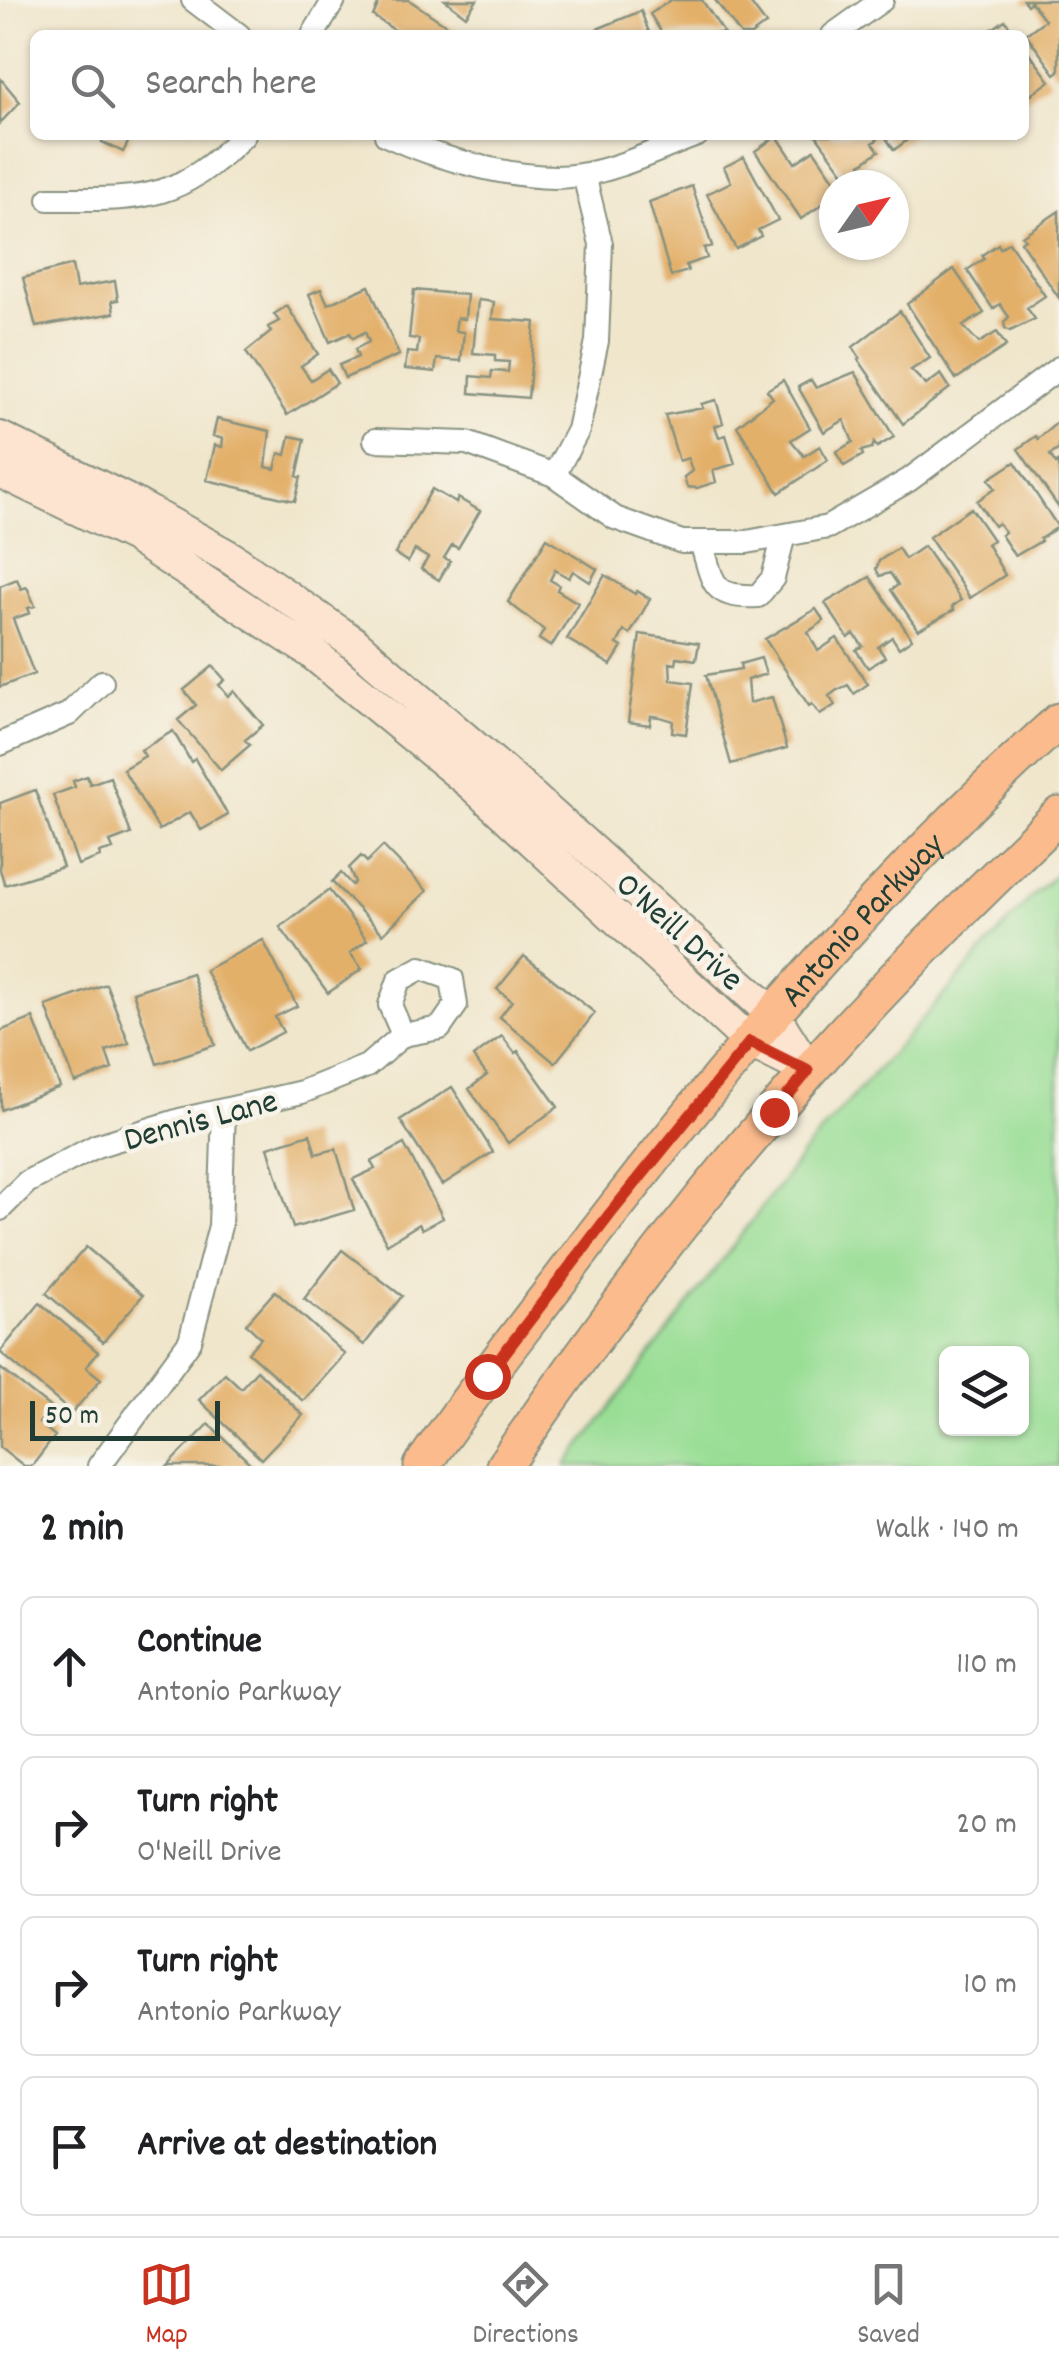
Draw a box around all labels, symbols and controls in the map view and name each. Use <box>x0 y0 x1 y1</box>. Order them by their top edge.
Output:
search box <box>30 30 1029 140</box>
icon: search <box>65 58 120 113</box>
text: Search here <box>145 58 317 113</box>
north arrow <box>819 170 909 260</box>
street label: Antonio Parkway <box>770 823 959 1020</box>
street label: O'Neill Drive <box>602 862 753 1005</box>
street label: Dennis Lane <box>119 1078 284 1167</box>
route end <box>752 1090 798 1136</box>
map controls <box>939 1346 1029 1436</box>
button: layers <box>939 1346 1029 1436</box>
route start <box>465 1354 511 1400</box>
scale bar <box>30 1396 220 1440</box>
text: 50 m <box>45 1398 99 1438</box>
text: 2 min <box>40 1501 124 1561</box>
text: Walk · 140 m <box>876 1508 1019 1554</box>
text: Continue <box>137 1616 262 1671</box>
icon: ahead <box>42 1639 97 1694</box>
text: 110 m <box>956 1643 1017 1689</box>
text: Antonio Parkway <box>137 1671 341 1717</box>
text: Turn right <box>137 1776 278 1831</box>
icon: right <box>42 1799 97 1854</box>
text: 20 m <box>956 1803 1017 1849</box>
text: O'Neill Drive <box>137 1831 282 1877</box>
text: Turn right <box>137 1936 278 1991</box>
icon: right <box>42 1959 97 2014</box>
text: 10 m <box>963 1963 1017 2009</box>
text: Antonio Parkway <box>137 1991 341 2037</box>
icon: arrive <box>42 2119 97 2174</box>
text: Arrive at destination <box>137 2119 437 2174</box>
tab: Map <box>139 2257 194 2357</box>
tab: Directions <box>473 2257 579 2357</box>
tab: Saved <box>857 2257 920 2357</box>

